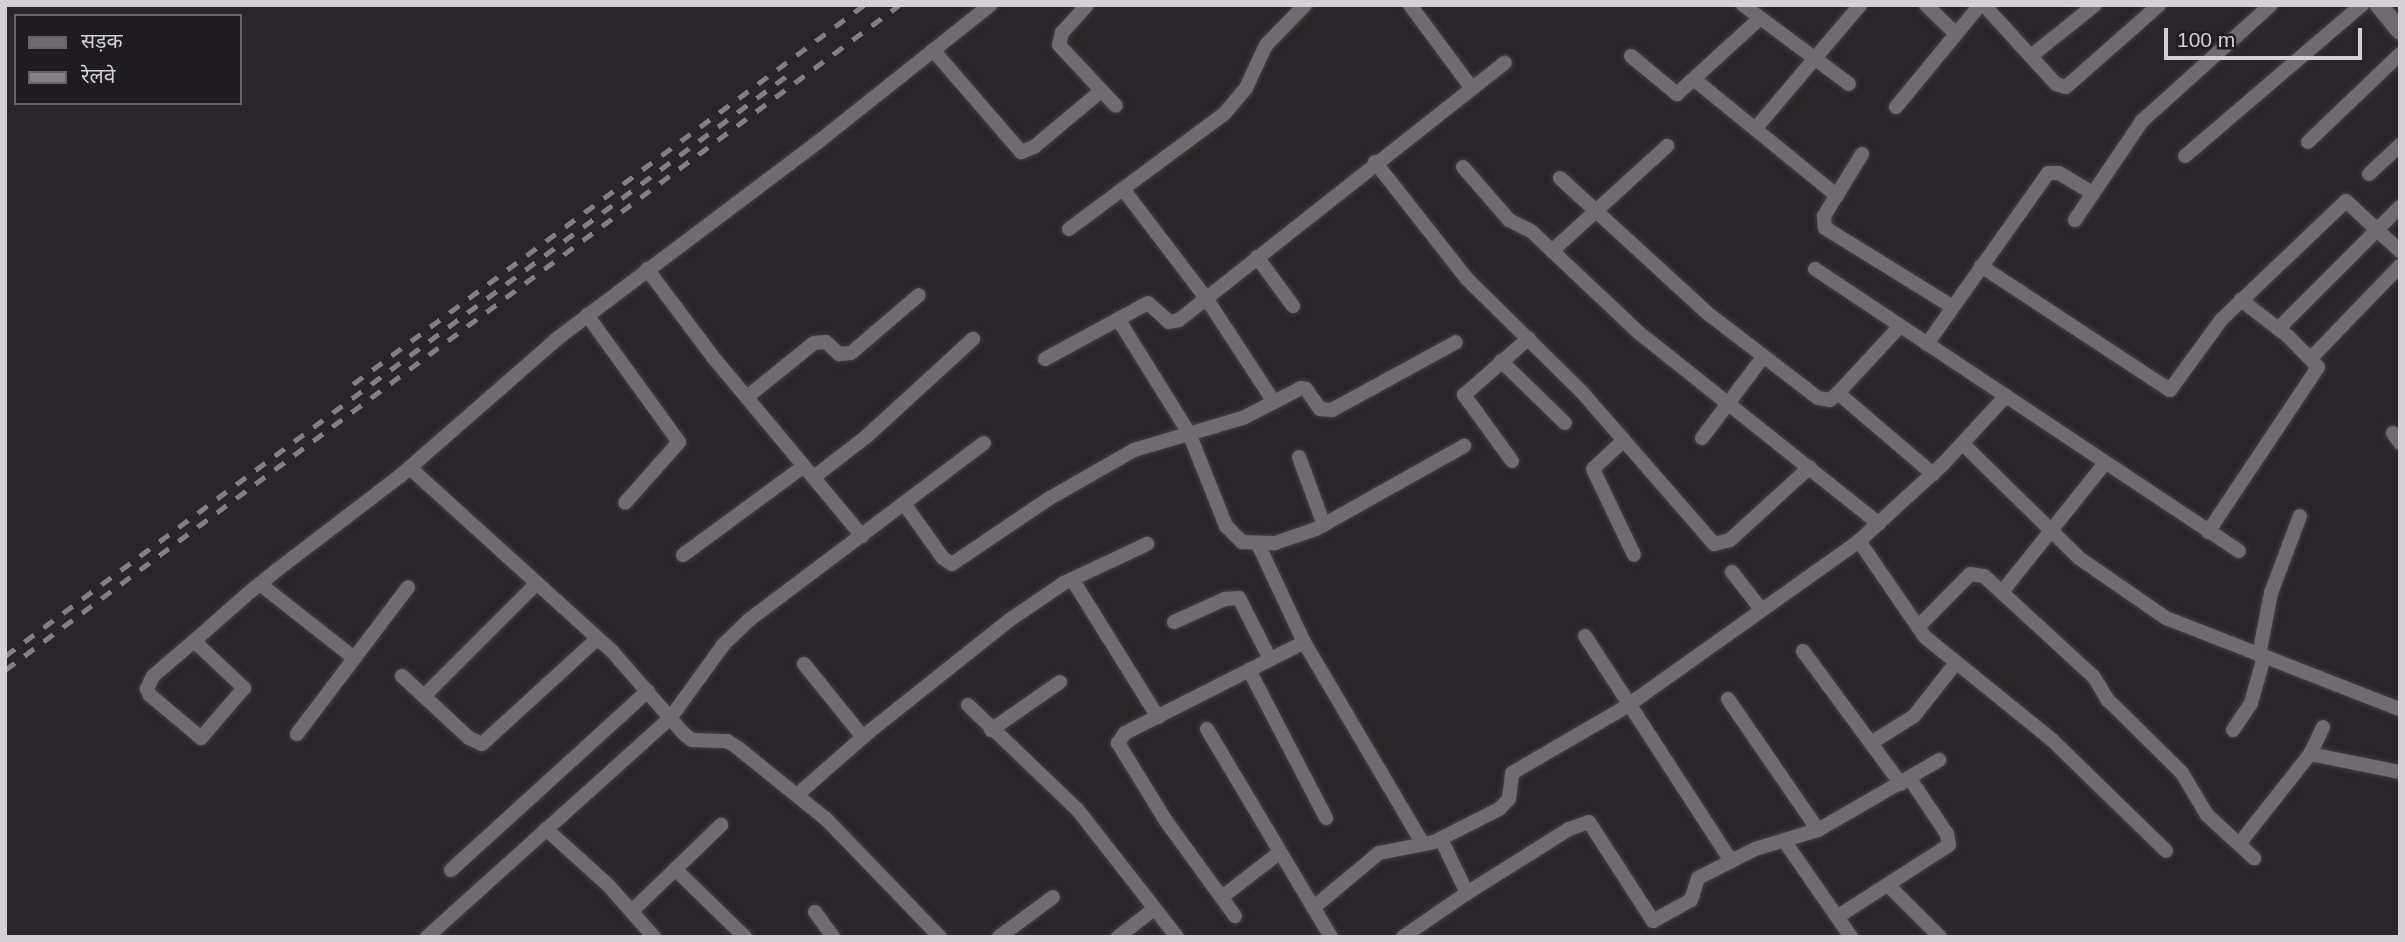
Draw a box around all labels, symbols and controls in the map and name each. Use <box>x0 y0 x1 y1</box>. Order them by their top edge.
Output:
legend <box>14 14 242 105</box>
scale bar <box>2167 14 2365 58</box>
text: 100 m <box>2177 28 2235 51</box>
text: सड़क <box>81 29 123 52</box>
text: रेलवे <box>81 64 116 87</box>

